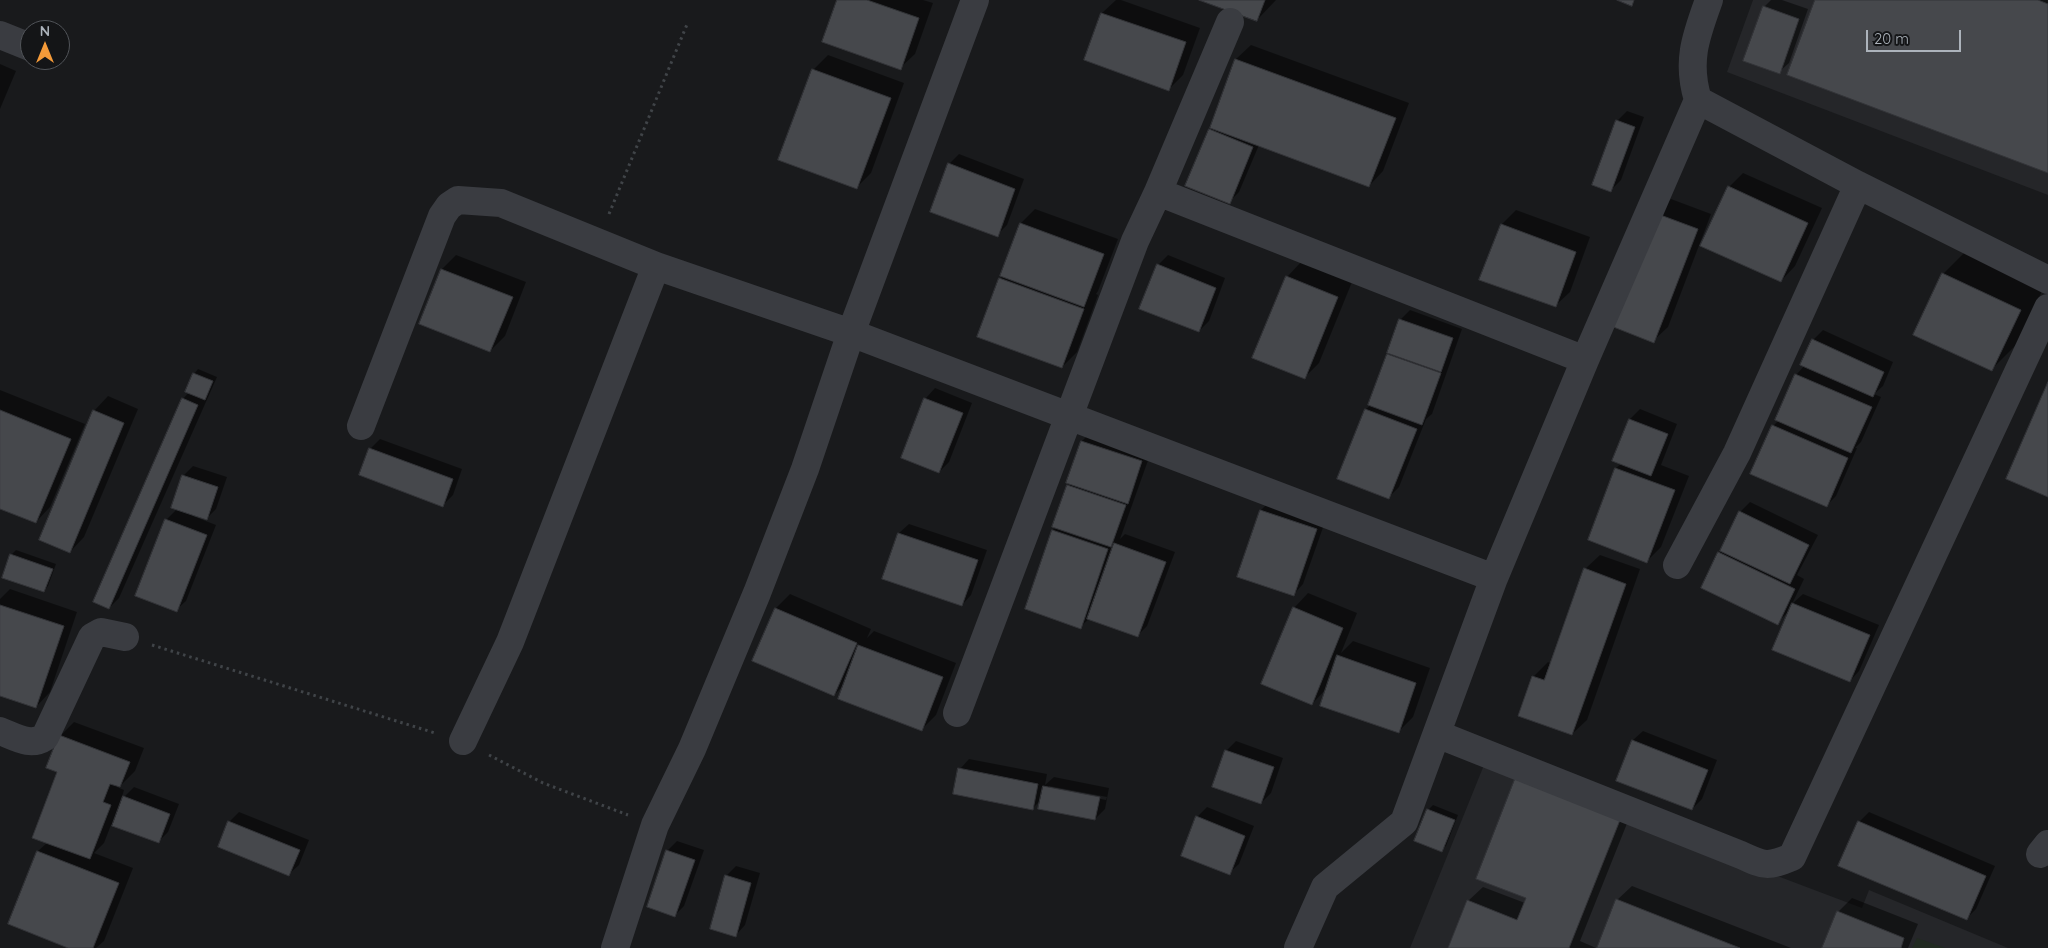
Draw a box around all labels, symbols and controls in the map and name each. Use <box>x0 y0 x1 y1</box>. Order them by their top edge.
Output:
north arrow <box>20 20 70 70</box>
scale bar <box>1868 20 1963 52</box>
text: N <box>40 22 50 40</box>
text: 20 m <box>1874 29 1909 48</box>

